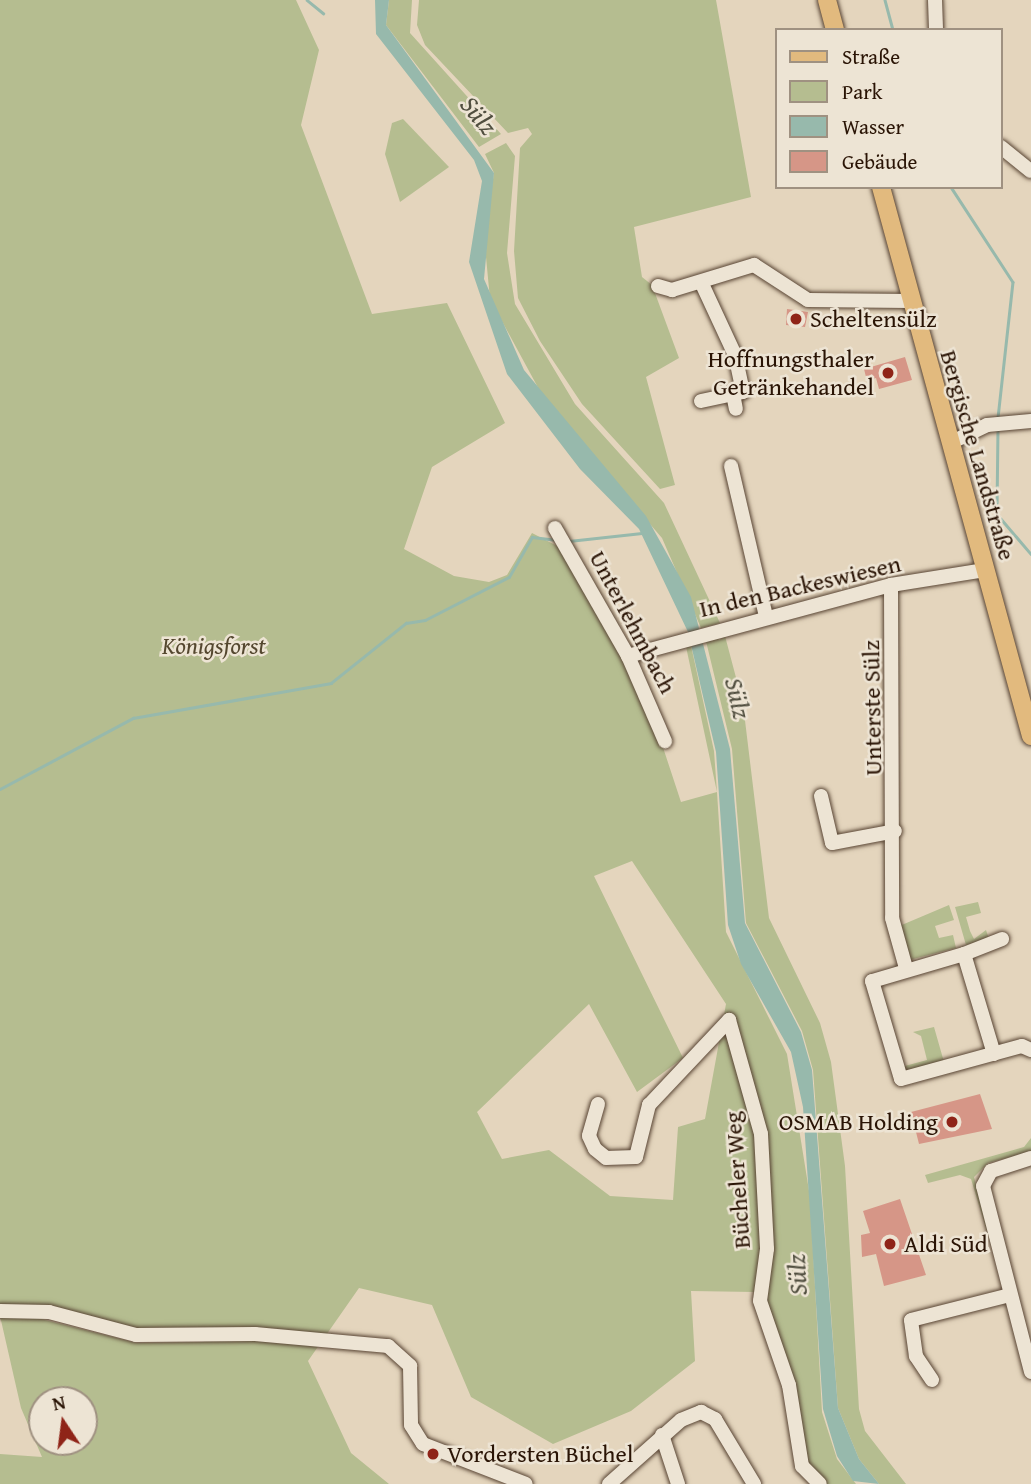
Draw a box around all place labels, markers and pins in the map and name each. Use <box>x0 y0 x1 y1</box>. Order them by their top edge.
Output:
place label: Scheltensülz <box>810 305 936 333</box>
marker: Scheltensülz <box>788 311 804 327</box>
place label: Hoffnungsthaler Getränkehandel <box>708 345 874 401</box>
marker: Hoffnungsthaler Getränkehandel <box>880 365 896 381</box>
place label: OSMAB Holding <box>779 1108 938 1136</box>
marker: OSMAB Holding <box>944 1114 960 1130</box>
place label: Aldi Süd <box>904 1230 988 1258</box>
marker: Aldi Süd <box>882 1236 898 1252</box>
place label: Vordersten Büchel <box>447 1440 634 1468</box>
marker: Vordersten Büchel <box>425 1446 441 1462</box>

